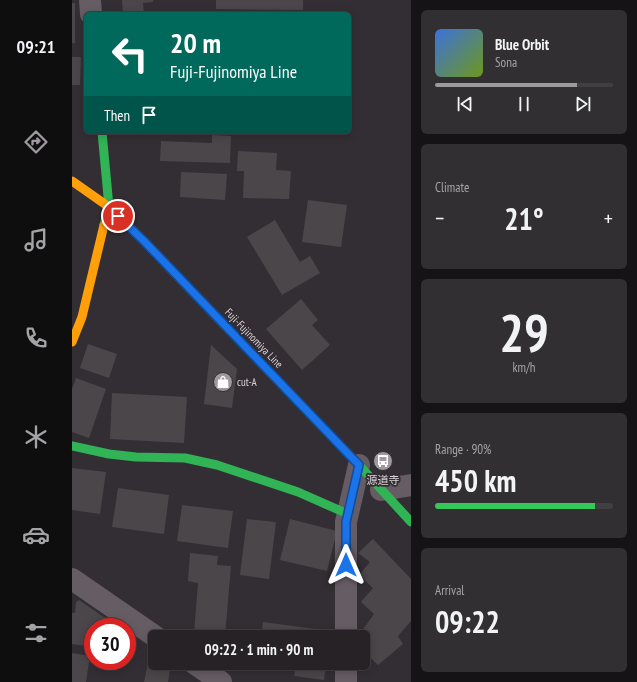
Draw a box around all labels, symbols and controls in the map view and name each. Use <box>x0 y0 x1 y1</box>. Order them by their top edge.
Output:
text: 20 m <box>170 24 221 61</box>
icon: left <box>104 28 156 80</box>
text: 09:21 <box>17 35 55 58</box>
text: Blue Orbit <box>495 35 549 54</box>
text: Sona <box>495 54 517 71</box>
text: Fuji-Fujinomiya Line <box>170 60 297 83</box>
icon: previous <box>454 93 476 115</box>
icon: pause <box>513 93 535 115</box>
icon: next <box>572 93 594 115</box>
icon: arrive <box>138 104 160 126</box>
text: Then <box>104 106 130 125</box>
icon: directions <box>22 128 50 156</box>
text: Climate <box>435 179 469 196</box>
pin <box>101 199 135 233</box>
text: 21° <box>504 199 544 238</box>
text: − <box>435 204 444 232</box>
text: + <box>604 204 613 232</box>
icon: arrive <box>107 205 129 227</box>
icon: music <box>22 226 50 254</box>
text: 29 <box>499 299 549 366</box>
street label: Fuji-Fujinomiya Line <box>222 305 286 371</box>
icon: phone <box>22 324 50 352</box>
text: km/h <box>512 359 536 376</box>
shop icon: cut-A <box>212 371 234 393</box>
place label: cut-A <box>237 375 258 389</box>
icon: climate <box>22 423 50 451</box>
text: Range · 90% <box>435 441 491 458</box>
bus stop icon: 源道寺 <box>372 450 394 472</box>
text: 450 km <box>435 461 516 500</box>
place label: 源道寺 <box>367 473 400 487</box>
icon: car <box>22 521 50 549</box>
position arrow <box>325 544 367 586</box>
text: Arrival <box>435 582 464 599</box>
text: 09:22 <box>435 602 500 641</box>
speed limit sign: 30 <box>84 618 136 670</box>
icon: filters <box>22 619 50 647</box>
text: 09:22 · 1 min · 90 m <box>205 640 313 659</box>

